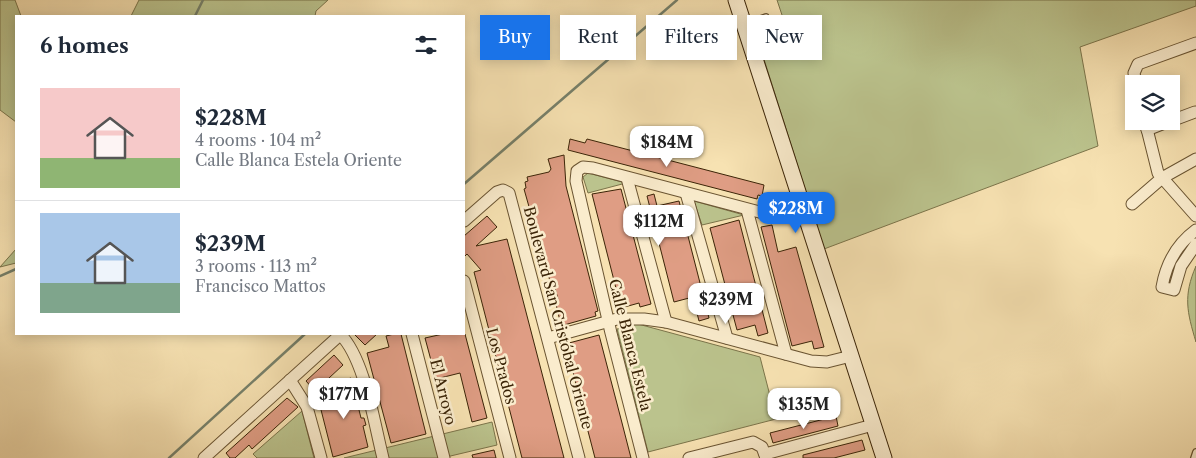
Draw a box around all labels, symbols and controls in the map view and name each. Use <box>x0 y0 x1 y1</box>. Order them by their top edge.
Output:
chip: Buy <box>480 15 550 60</box>
chip: Rent <box>560 15 636 60</box>
chip: Filters <box>646 15 737 60</box>
chip: New <box>747 15 822 60</box>
icon: filters <box>412 31 440 59</box>
text: 6 homes <box>40 33 129 58</box>
map controls <box>1125 75 1180 130</box>
button: layers <box>1125 75 1180 130</box>
text: $228M <box>195 105 267 130</box>
icon: home <box>80 108 140 168</box>
pin: $184M <box>632 126 702 168</box>
text: 4 rooms · 104 m² <box>195 130 321 150</box>
text: $184M <box>641 132 693 152</box>
text: Calle Blanca Estela Oriente <box>195 150 402 170</box>
pin: $228M <box>761 192 831 234</box>
text: $228M <box>769 198 823 218</box>
street label: Boulevard San Cristóbal Oriente <box>520 204 597 432</box>
pin: $112M <box>624 204 694 247</box>
text: $112M <box>634 211 684 231</box>
text: $239M <box>195 231 266 256</box>
icon: home <box>80 233 140 293</box>
text: 3 rooms · 113 m² <box>195 256 317 276</box>
text: Francisco Mattos <box>195 276 326 296</box>
street label: Calle Blanca Estela <box>605 277 656 413</box>
pin: $239M <box>691 282 761 325</box>
text: $239M <box>699 289 753 309</box>
street label: Los Prados <box>482 326 521 406</box>
street label: El Arroyo <box>426 357 461 427</box>
pin: $177M <box>309 378 379 420</box>
text: $177M <box>319 384 369 404</box>
pin: $135M <box>769 388 839 430</box>
text: $135M <box>779 394 830 414</box>

